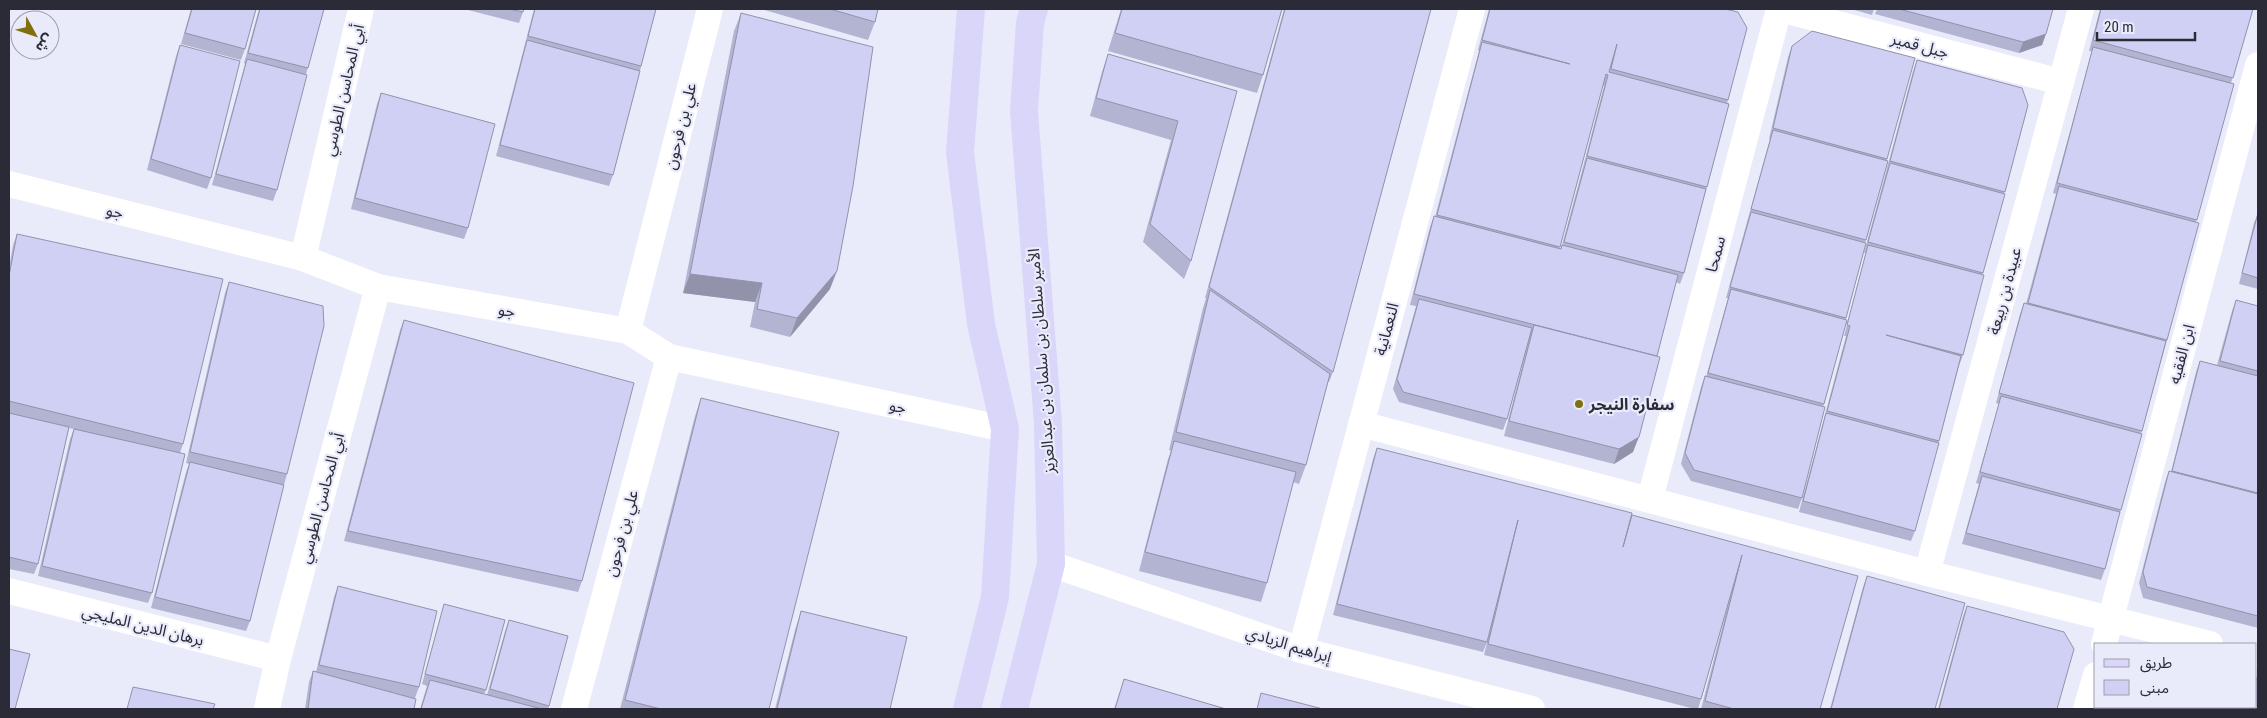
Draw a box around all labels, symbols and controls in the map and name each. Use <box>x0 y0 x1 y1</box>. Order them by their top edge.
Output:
north arrow <box>10 10 60 60</box>
scale bar <box>2097 10 2194 42</box>
text: 20 m <box>2104 18 2134 36</box>
street label: أبي المحاسن الطوسي <box>319 22 371 158</box>
street label: جبل قمير <box>1888 28 1951 62</box>
text: ش <box>33 31 57 56</box>
street label: علي بن فرحون <box>661 81 703 172</box>
street label: جو <box>104 200 125 223</box>
street label: سمحا <box>1702 234 1729 274</box>
street label: عبيدة بن ربيعة <box>1984 245 2025 337</box>
street label: الأمير سلطان بن سلمان بن عبدالعزيز <box>1024 248 1059 475</box>
street label: جو <box>497 300 517 321</box>
street label: النعمانية <box>1370 301 1403 358</box>
street label: ابن الفقيه <box>2164 322 2199 386</box>
street label: جو <box>888 395 908 418</box>
place label: سفارة النيجر <box>1588 395 1674 414</box>
marker: سفارة النيجر <box>1573 398 1585 410</box>
street label: أبي المحاسن الطوسي <box>295 431 351 566</box>
street label: علي بن فرحون <box>601 488 645 579</box>
street label: برهان الدين المليجي <box>79 601 206 652</box>
street label: إبراهيم الزيادي <box>1243 622 1335 670</box>
legend <box>2094 643 2257 708</box>
text: طريق <box>2140 654 2172 673</box>
text: مبنى <box>2140 679 2169 697</box>

